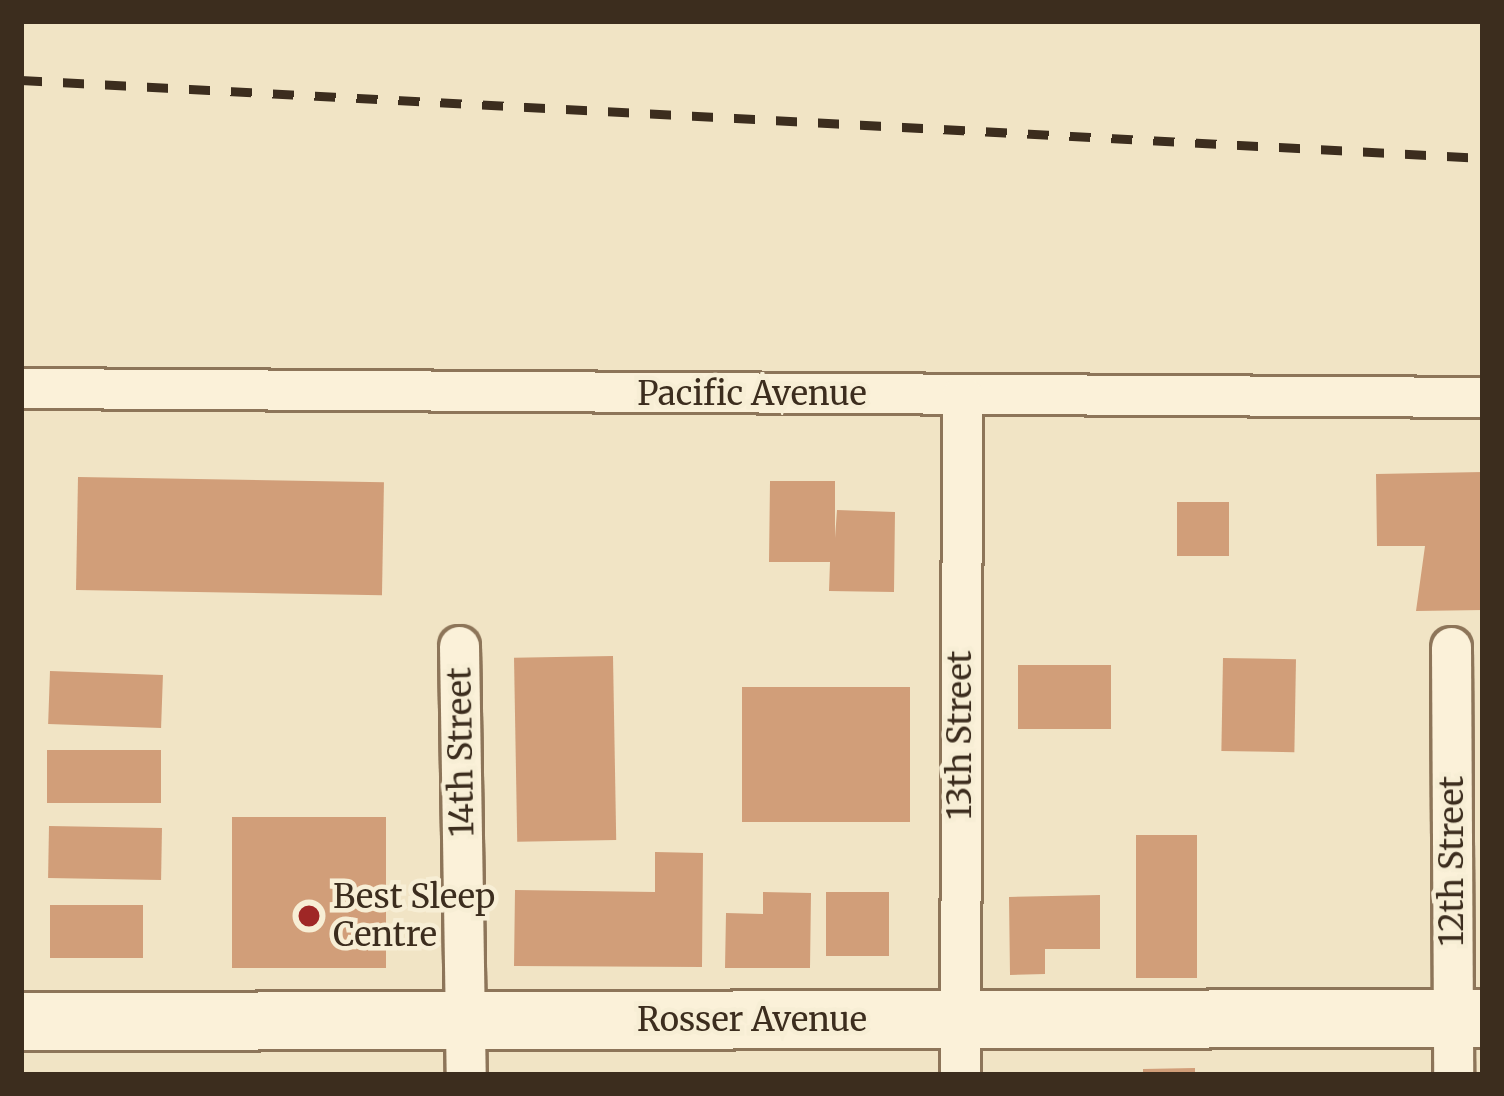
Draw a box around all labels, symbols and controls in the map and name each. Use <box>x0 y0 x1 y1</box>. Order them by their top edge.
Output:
street label: Pacific Avenue <box>637 374 867 414</box>
street label: 13th Street <box>940 650 980 820</box>
street label: 14th Street <box>440 667 482 837</box>
street label: 12th Street <box>1432 776 1472 946</box>
place label: Best Sleep Centre <box>333 877 495 955</box>
marker: Best Sleep Centre <box>296 903 322 929</box>
street label: Rosser Avenue <box>637 1000 867 1040</box>

